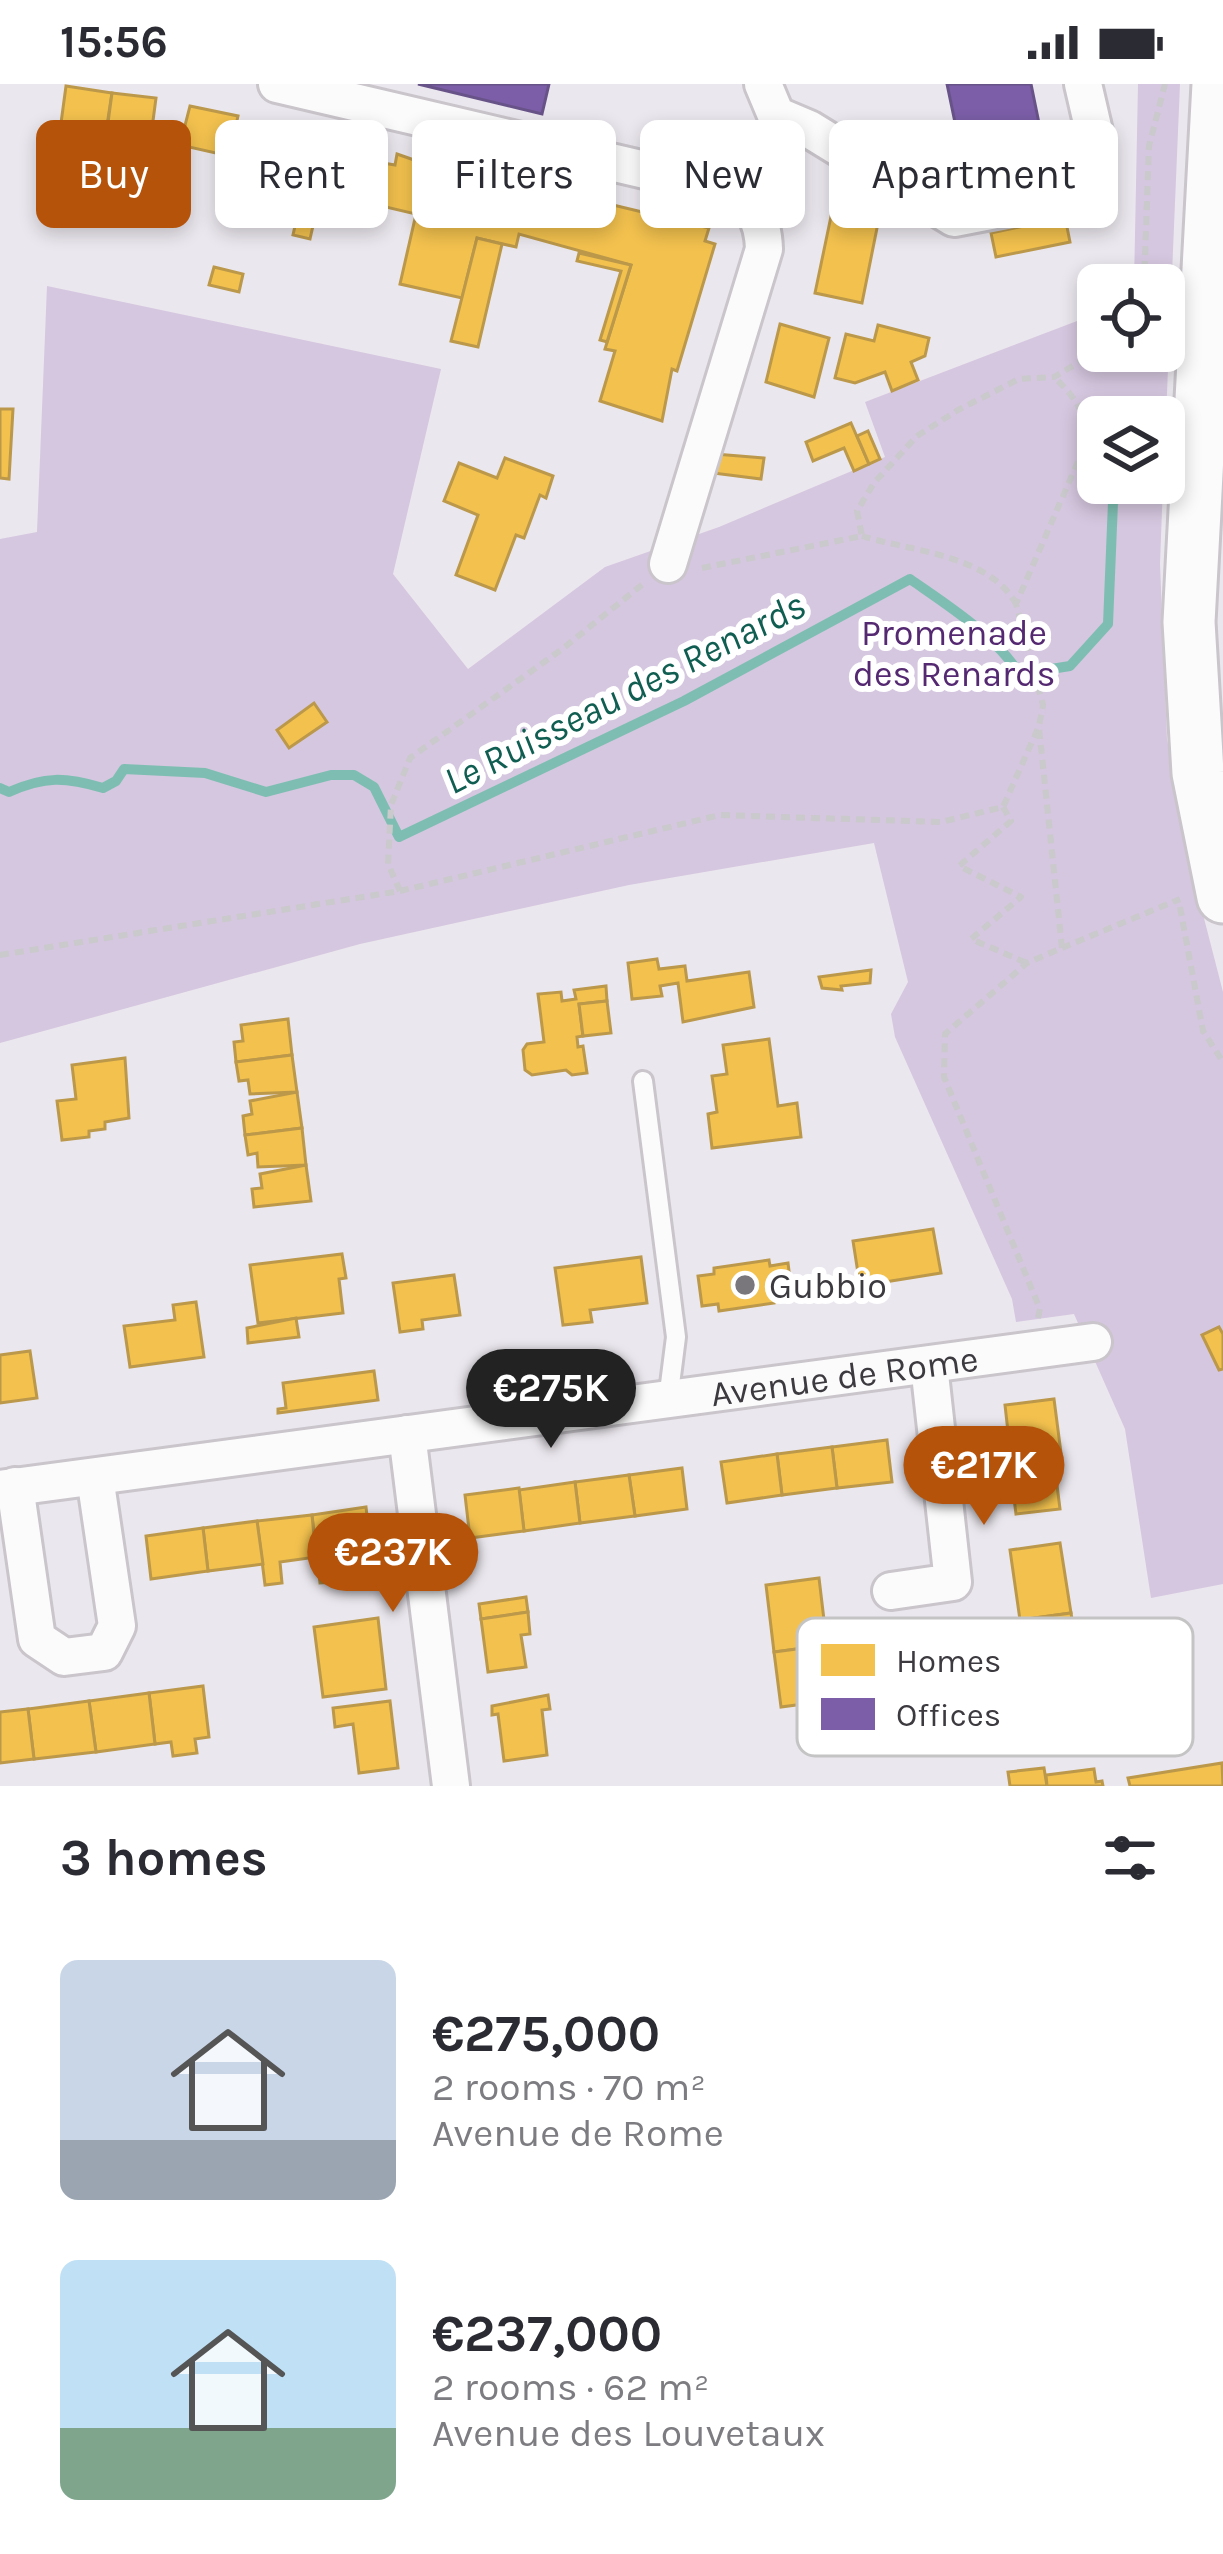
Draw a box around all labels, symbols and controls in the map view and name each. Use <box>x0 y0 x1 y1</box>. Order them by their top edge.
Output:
text: 15:56 <box>60 16 168 68</box>
chip: Buy <box>36 120 191 228</box>
chip: Rent <box>215 120 388 228</box>
chip: Filters <box>412 120 616 228</box>
chip: New <box>640 120 805 228</box>
chip: Apartment <box>829 120 1118 228</box>
map controls <box>1077 264 1185 504</box>
button: locate <box>1077 264 1185 372</box>
button: layers <box>1077 396 1185 504</box>
water label: Le Ruisseau des Renards <box>436 582 813 804</box>
park label: Promenade des Renards <box>853 612 1055 695</box>
place label: Gubbio <box>769 1265 887 1307</box>
marker: Gubbio <box>732 1272 758 1298</box>
street label: Avenue de Rome <box>708 1338 981 1415</box>
pin: €275K <box>467 1349 635 1451</box>
text: €275K <box>493 1365 609 1411</box>
pin: €217K <box>900 1426 1068 1528</box>
text: €217K <box>930 1442 1038 1488</box>
pin: €237K <box>309 1513 477 1615</box>
text: €237K <box>334 1529 452 1575</box>
legend <box>797 1618 1193 1756</box>
text: Homes <box>896 1642 1001 1680</box>
text: Offices <box>896 1696 1001 1734</box>
icon: filters <box>1097 1825 1163 1891</box>
text: 3 homes <box>60 1828 268 1888</box>
text: €275,000 <box>432 2004 660 2064</box>
icon: home <box>156 2008 300 2152</box>
text: 2 rooms · 70 m² <box>432 2064 706 2110</box>
text: Avenue de Rome <box>432 2110 724 2156</box>
text: €237,000 <box>432 2304 662 2364</box>
icon: home <box>156 2308 300 2452</box>
text: 2 rooms · 62 m² <box>432 2364 709 2410</box>
text: Avenue des Louvetaux <box>432 2410 825 2456</box>

